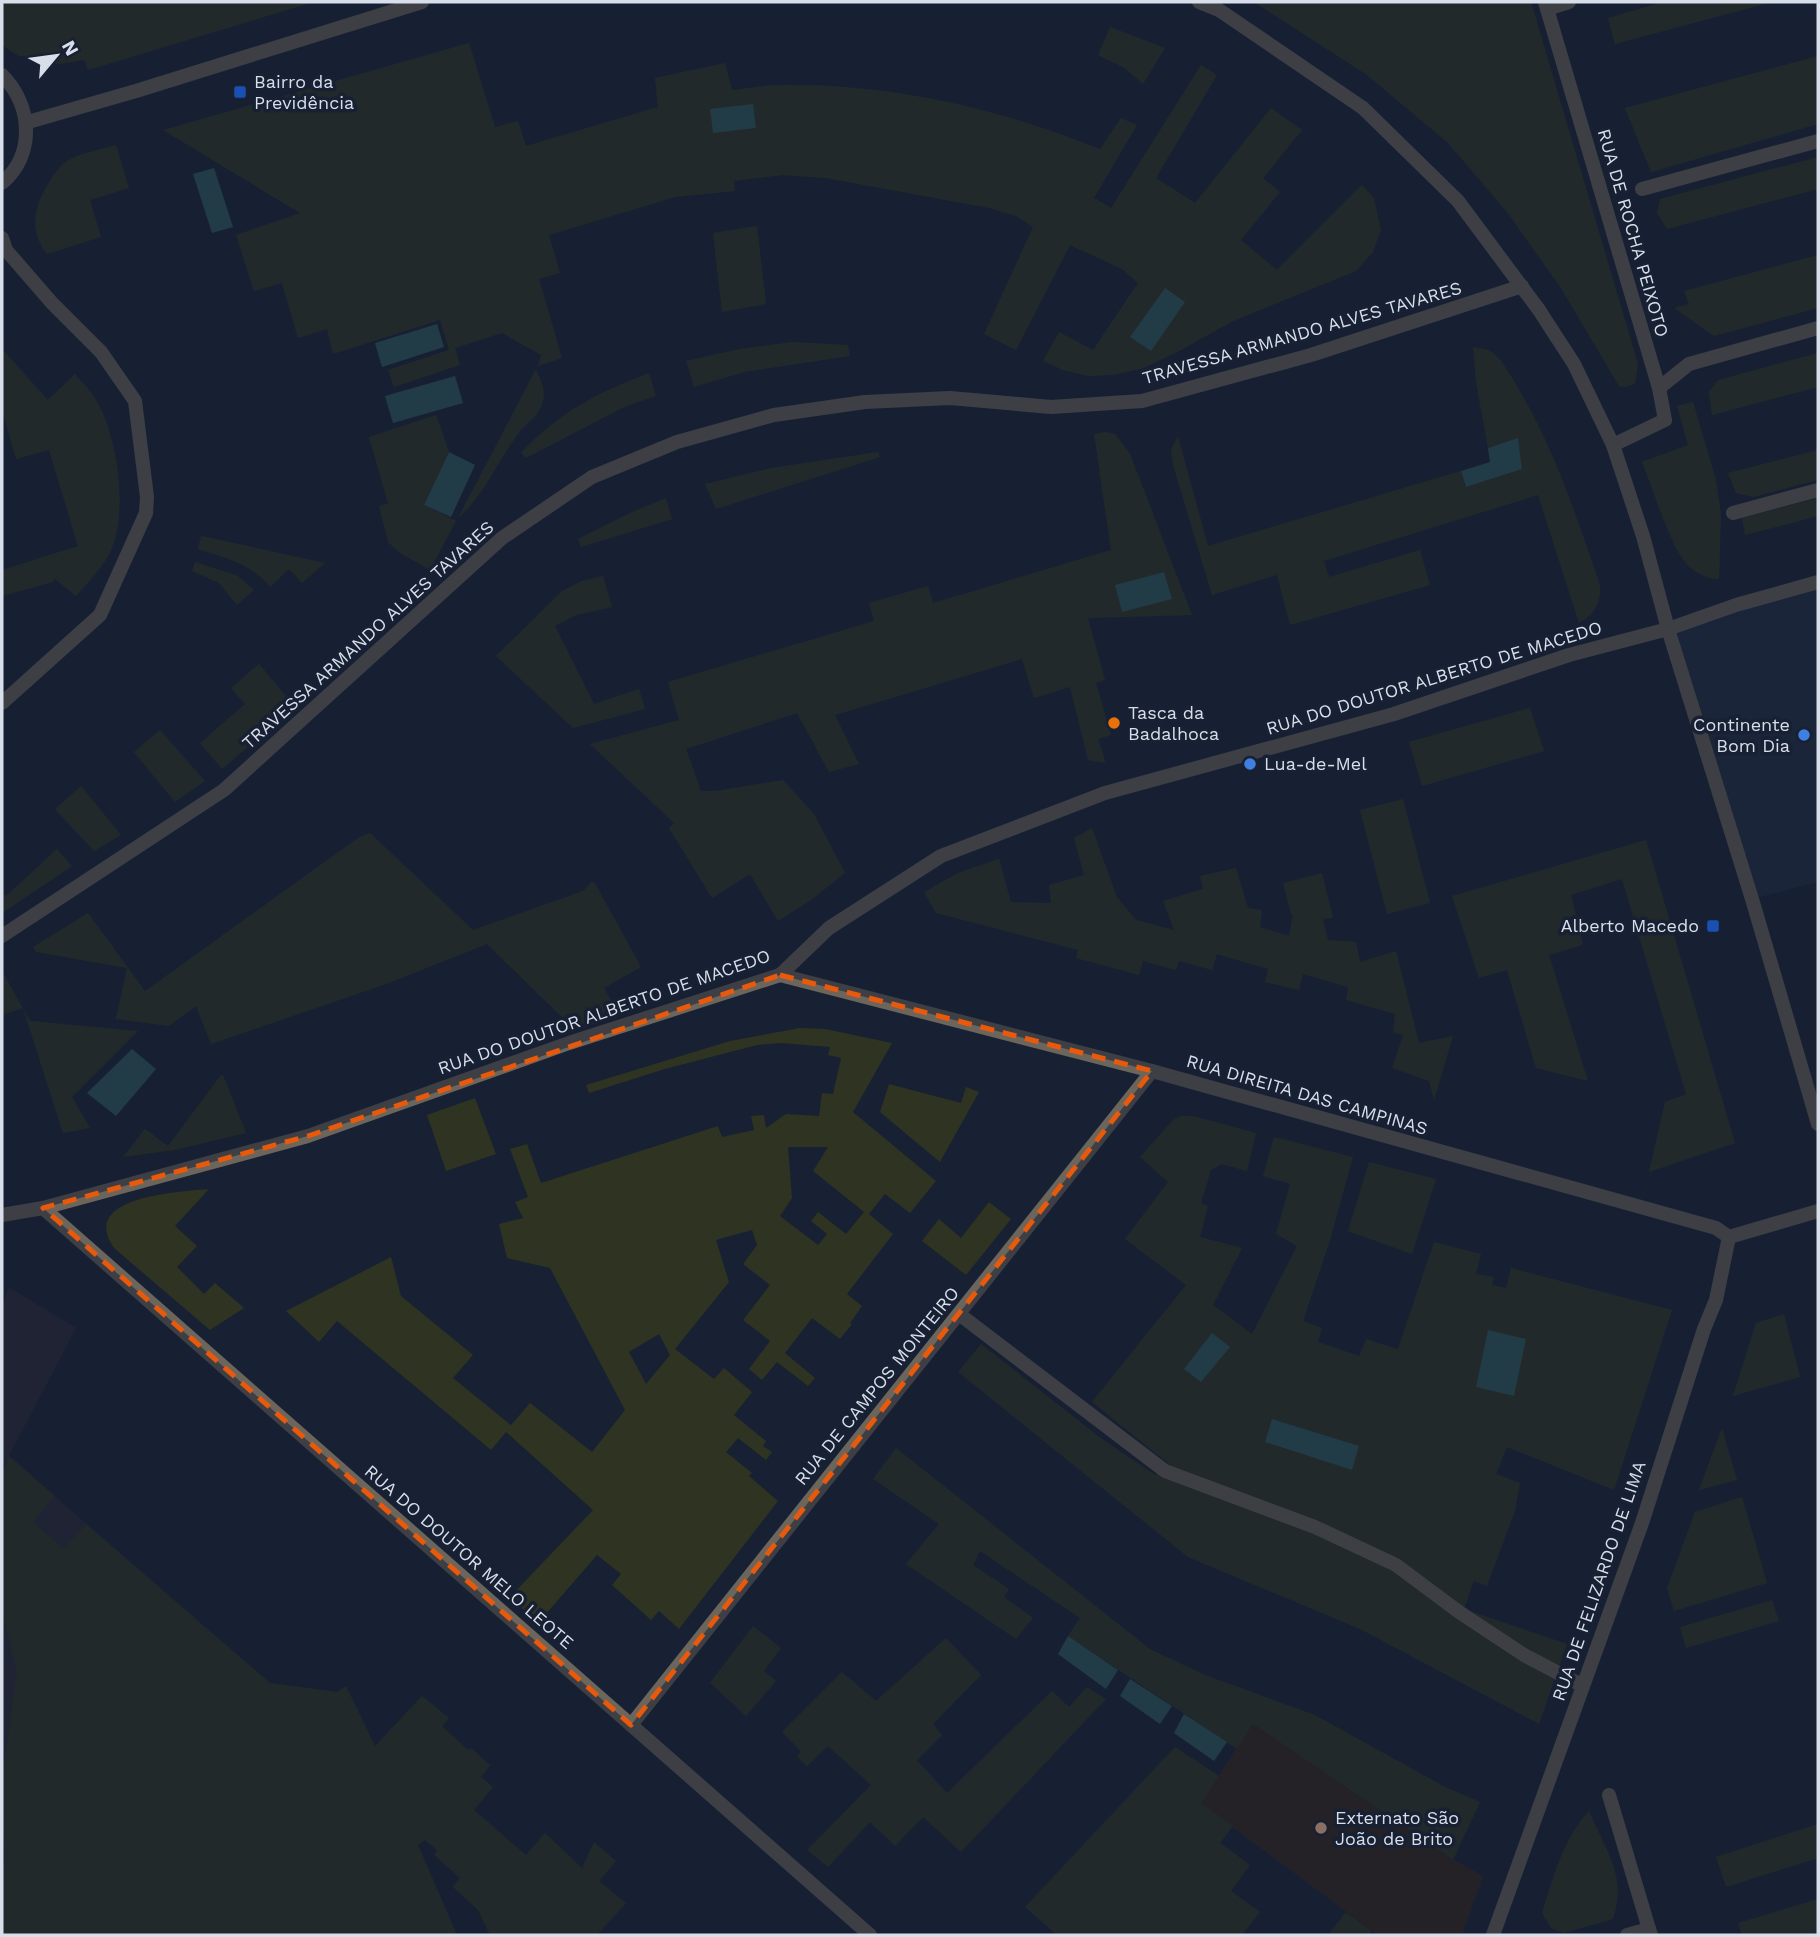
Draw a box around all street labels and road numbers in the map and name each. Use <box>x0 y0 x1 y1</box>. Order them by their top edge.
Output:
street label: RUA DE ROCHA PEIXOTO <box>1594 126 1673 339</box>
street label: TRAVESSA ARMANDO ALVES TAVARES <box>1140 277 1464 388</box>
street label: TRAVESSA ARMANDO ALVES TAVARES <box>238 516 498 753</box>
street label: RUA DO DOUTOR ALBERTO DE MACEDO <box>1263 616 1604 739</box>
street label: RUA DO DOUTOR ALBERTO DE MACEDO <box>435 945 773 1078</box>
street label: RUA DIREITA DAS CAMPINAS <box>1184 1050 1430 1139</box>
street label: RUA DE CAMPOS MONTEIRO <box>790 1282 963 1489</box>
street label: RUA DE FELIZARDO DE LIMA <box>1548 1458 1650 1704</box>
street label: RUA DO DOUTOR MELO LEOTE <box>361 1460 578 1653</box>

